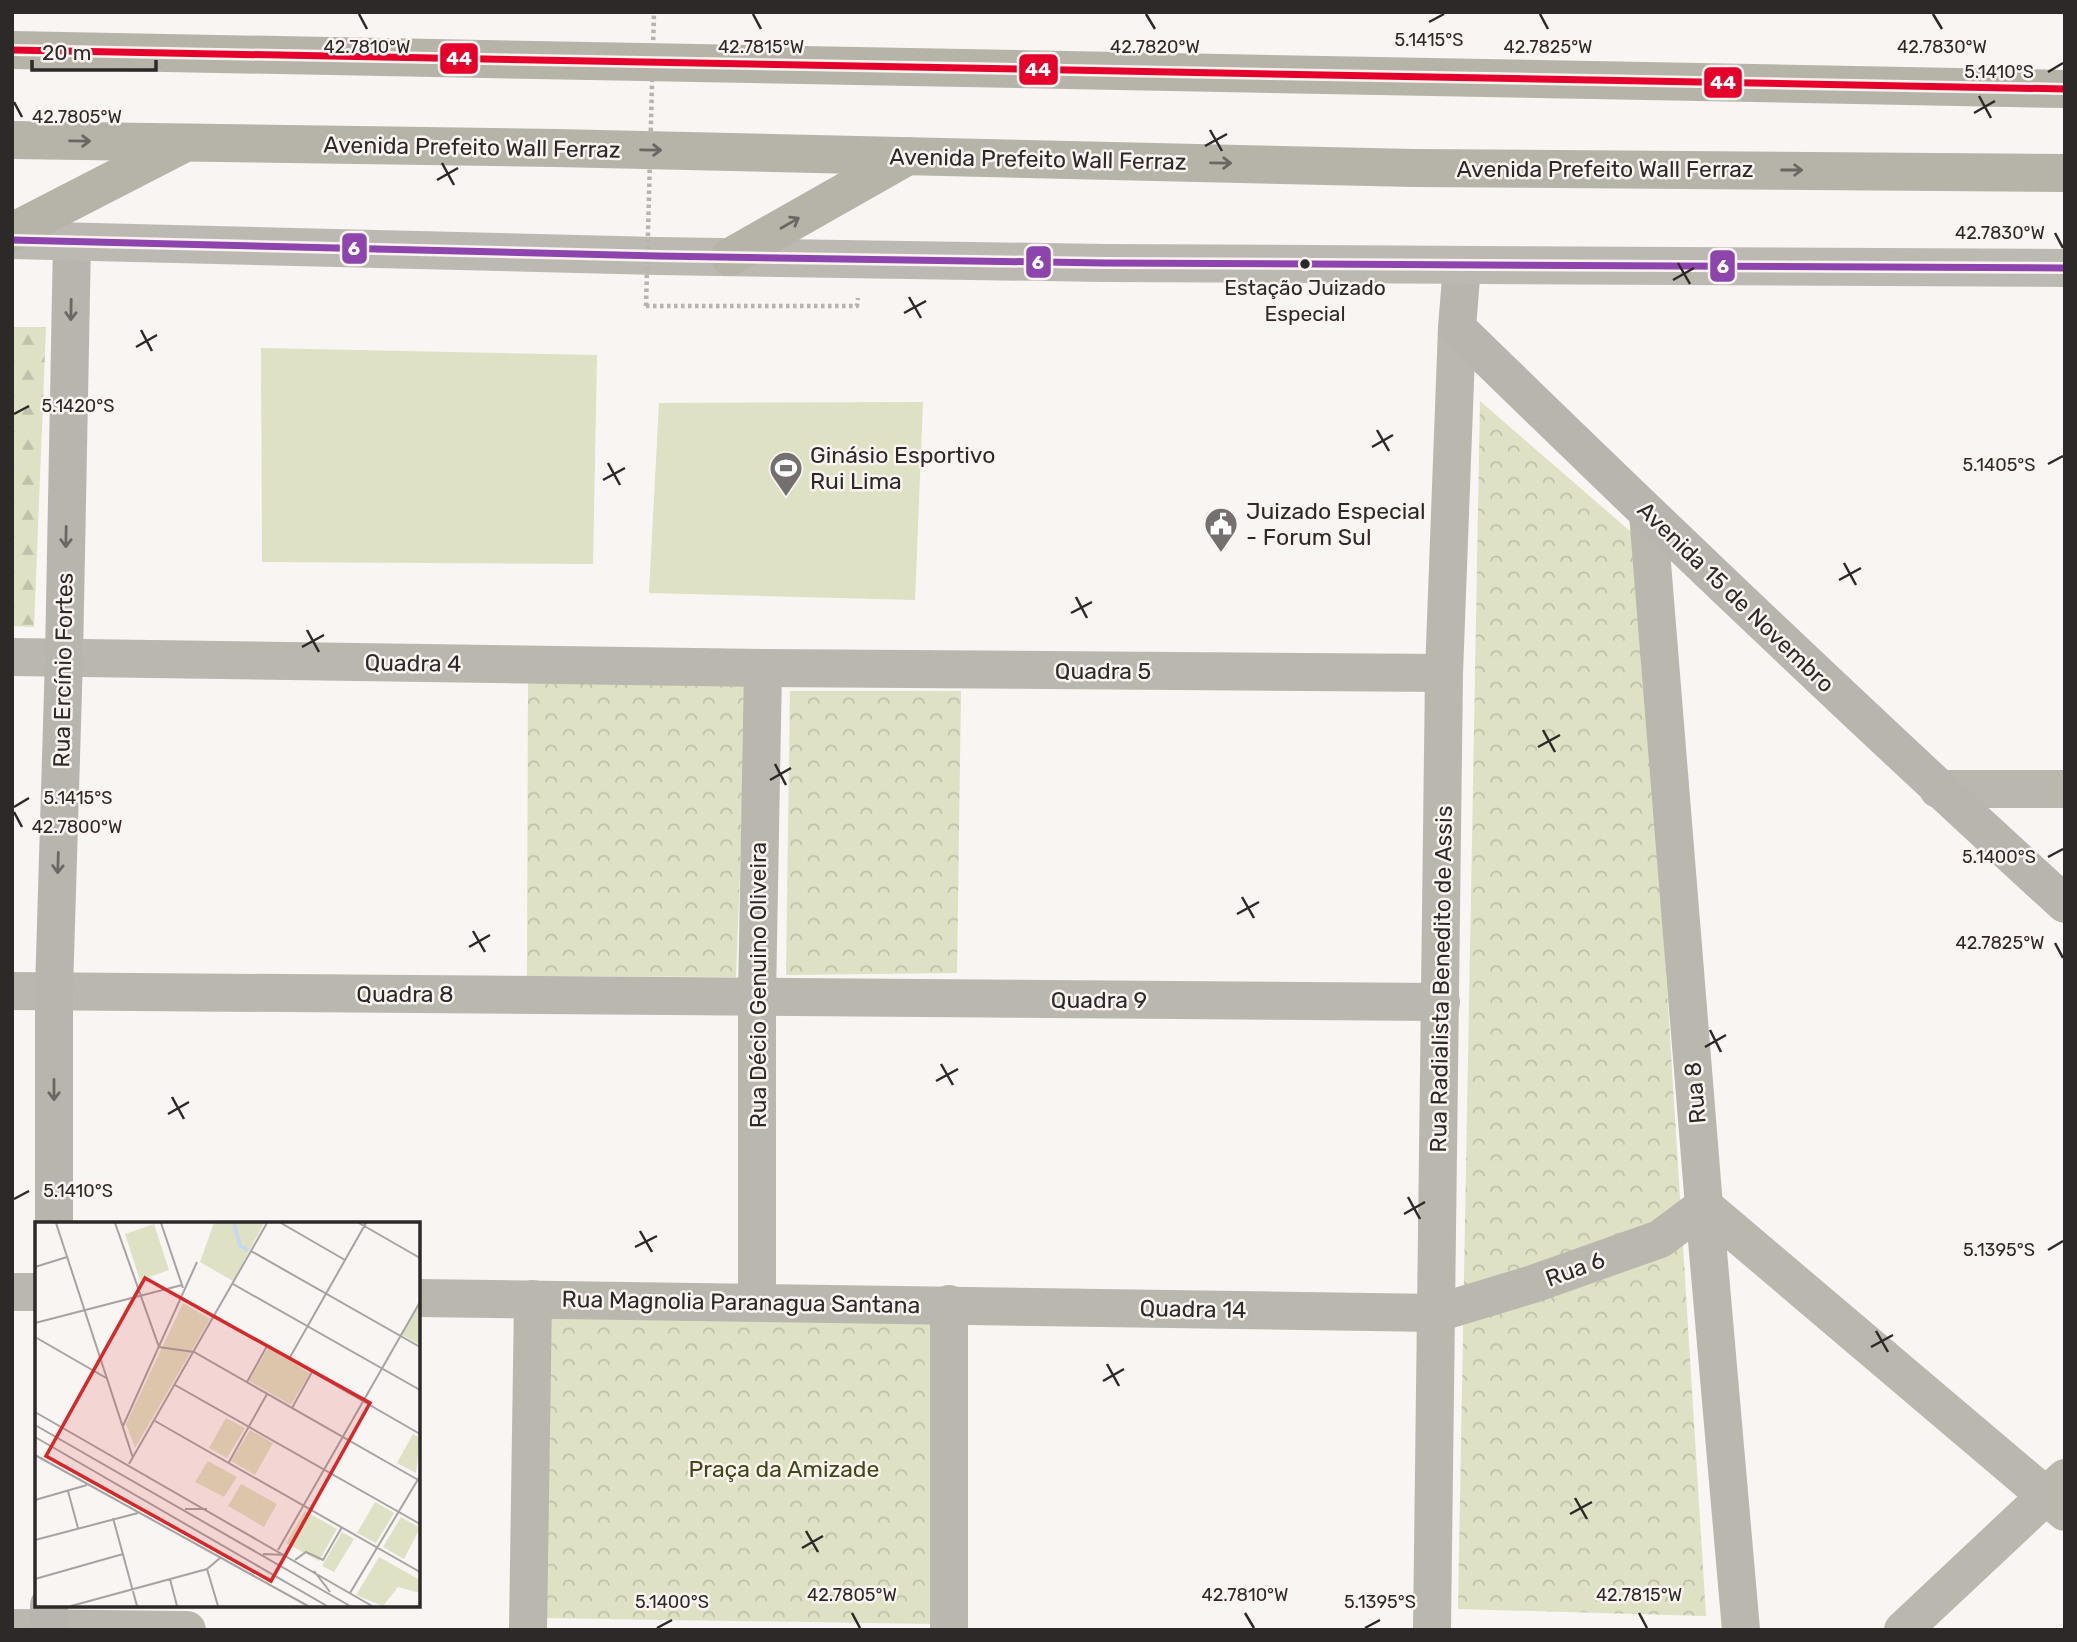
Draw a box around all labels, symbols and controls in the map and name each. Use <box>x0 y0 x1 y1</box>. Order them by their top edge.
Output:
scale bar <box>32 28 156 72</box>
text: 5.1415°S <box>1395 29 1463 51</box>
text: 42.7810°W <box>324 36 410 58</box>
text: 42.7815°W <box>718 36 804 58</box>
text: 42.7820°W <box>1110 36 1200 58</box>
text: 42.7825°W <box>1503 36 1593 58</box>
text: 42.7830°W <box>1897 36 1987 58</box>
text: 20 m <box>42 40 91 65</box>
line badge: 44 <box>439 42 479 75</box>
text: 44 <box>446 47 472 70</box>
line badge: 44 <box>1018 53 1059 86</box>
text: 44 <box>1025 58 1051 81</box>
text: 5.1410°S <box>1964 61 2034 83</box>
line badge: 44 <box>1703 66 1743 99</box>
text: 44 <box>1710 71 1736 94</box>
text: 42.7805°W <box>32 106 122 128</box>
street label: Avenida Prefeito Wall Ferraz <box>323 130 621 164</box>
one-way arrow <box>69 135 92 148</box>
street label: Avenida Prefeito Wall Ferraz <box>889 142 1187 176</box>
one-way arrow <box>639 143 662 157</box>
street label: Avenida Prefeito Wall Ferraz <box>1456 155 1754 183</box>
one-way arrow <box>1210 157 1233 170</box>
one-way arrow <box>1780 163 1803 177</box>
one-way arrow <box>779 216 799 230</box>
text: 42.7830°W <box>1955 222 2045 244</box>
line badge: 6 <box>341 232 368 265</box>
text: 6 <box>348 237 360 260</box>
line badge: 6 <box>1025 245 1052 279</box>
line badge: 6 <box>1709 249 1736 283</box>
text: 6 <box>1032 251 1044 274</box>
text: 6 <box>1717 255 1729 278</box>
marker: Estação Juizado Especial <box>1298 257 1312 271</box>
place label: Estação Juizado Especial <box>1224 275 1386 326</box>
one-way arrow <box>64 298 77 321</box>
text: 5.1420°S <box>42 395 114 417</box>
place label: Ginásio Esportivo Rui Lima <box>810 441 995 495</box>
sports icon: Ginásio Esportivo Rui Lima <box>767 449 805 498</box>
text: 5.1405°S <box>1962 454 2036 476</box>
street label: Avenida 15 de Novembro <box>1632 496 1840 698</box>
place label: Juizado Especial - Forum Sul <box>1246 497 1426 551</box>
public building icon: Juizado Especial - Forum Sul <box>1202 505 1240 554</box>
one-way arrow <box>59 526 73 549</box>
street label: Rua Ercínio Fortes <box>47 572 79 768</box>
street label: Quadra 4 <box>364 648 462 678</box>
street label: Quadra 5 <box>1055 657 1151 685</box>
text: 5.1415°S <box>44 787 112 809</box>
street label: Rua Radialista Benedito de Assis <box>1424 805 1458 1153</box>
text: 42.7800°W <box>32 816 122 838</box>
street label: Rua Décio Genuino Oliveira <box>744 842 772 1128</box>
text: 5.1400°S <box>1962 846 2036 868</box>
one-way arrow <box>51 851 64 874</box>
text: 42.7825°W <box>1955 932 2045 954</box>
street label: Quadra 8 <box>356 980 454 1008</box>
street label: Quadra 9 <box>1051 986 1147 1014</box>
street label: Rua 8 <box>1678 1061 1712 1125</box>
one-way arrow <box>47 1078 61 1101</box>
text: 5.1410°S <box>43 1180 113 1202</box>
inset map <box>35 1222 420 1607</box>
text: 5.1395°S <box>1963 1239 2035 1261</box>
street label: Rua 6 <box>1541 1245 1609 1293</box>
street label: Rua Magnolia Paranagua Santana <box>561 1285 921 1319</box>
street label: Quadra 14 <box>1139 1294 1247 1324</box>
park label: Praça da Amizade <box>689 1455 879 1483</box>
text: 42.7805°W <box>807 1584 897 1606</box>
text: 42.7810°W <box>1202 1584 1288 1606</box>
text: 42.7815°W <box>1596 1584 1682 1606</box>
text: 5.1400°S <box>635 1591 709 1613</box>
text: 5.1395°S <box>1344 1591 1416 1613</box>

